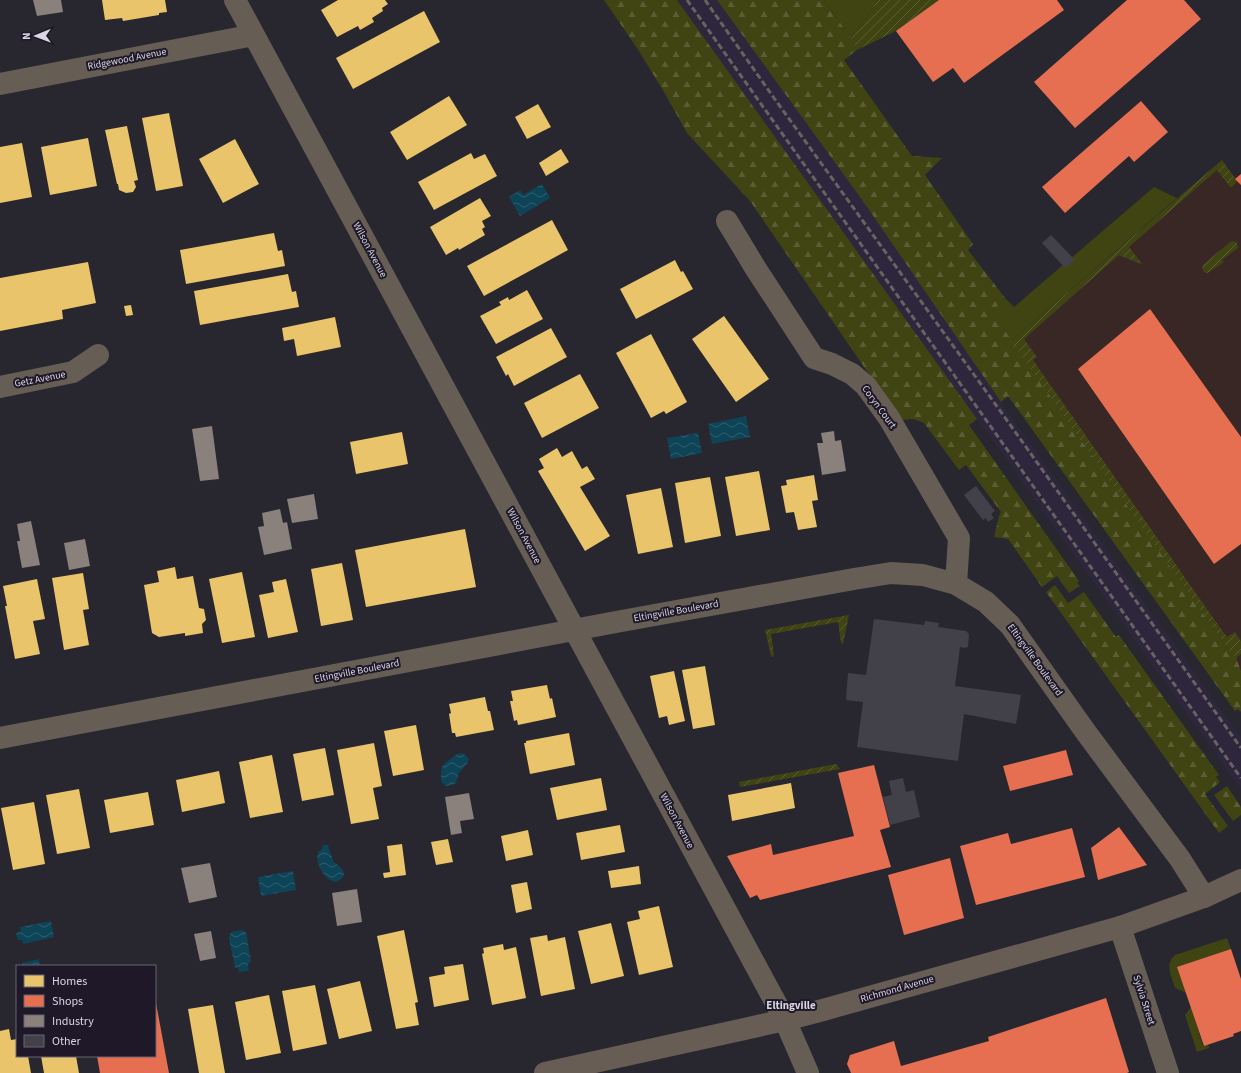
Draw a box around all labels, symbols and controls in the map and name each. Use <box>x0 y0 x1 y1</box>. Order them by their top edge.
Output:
north arrow <box>16 16 56 56</box>
text: N <box>19 32 34 40</box>
street label: Ridgewood Avenue <box>86 44 168 74</box>
street label: Wilson Avenue <box>350 220 390 280</box>
street label: Getz Avenue <box>13 367 67 391</box>
street label: Coryn Court <box>859 382 900 432</box>
street label: Wilson Avenue <box>504 506 544 566</box>
street label: Eltingville Boulevard <box>632 597 720 625</box>
street label: Eltingville Boulevard <box>1004 621 1066 699</box>
street label: Eltingville Boulevard <box>313 656 401 686</box>
street label: Wilson Avenue <box>657 791 697 851</box>
legend <box>16 965 156 1057</box>
street label: Richmond Avenue <box>859 972 935 1006</box>
text: Homes <box>52 973 87 990</box>
street label: Sylvia Street <box>1129 973 1159 1027</box>
text: Shops <box>52 993 83 1010</box>
district label: Eltingville <box>766 998 816 1013</box>
text: Industry <box>52 1013 94 1030</box>
text: Other <box>52 1033 82 1050</box>

